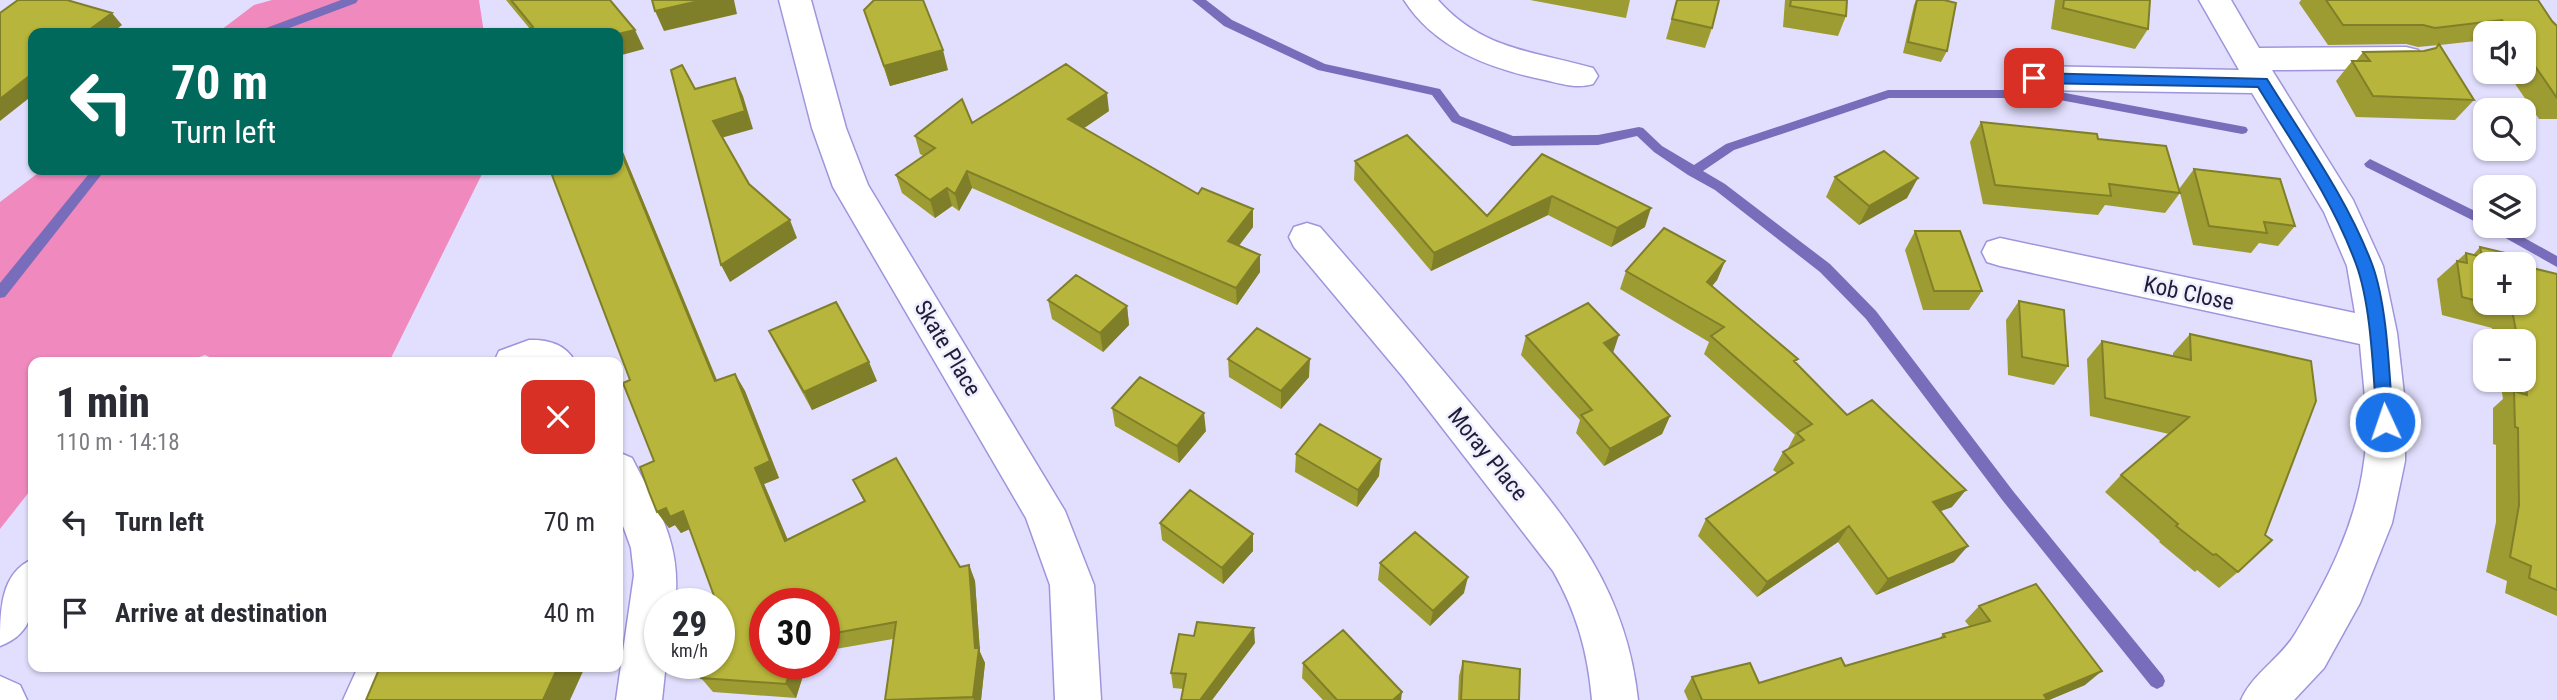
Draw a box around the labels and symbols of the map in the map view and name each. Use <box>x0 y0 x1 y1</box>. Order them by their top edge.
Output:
pin <box>2004 48 2064 108</box>
street label: Kob Close <box>2141 271 2236 316</box>
street label: Skate Place <box>909 296 987 401</box>
position arrow <box>2348 385 2422 459</box>
street label: Moray Place <box>1442 402 1533 506</box>
speed limit sign: 30 <box>749 588 840 679</box>

